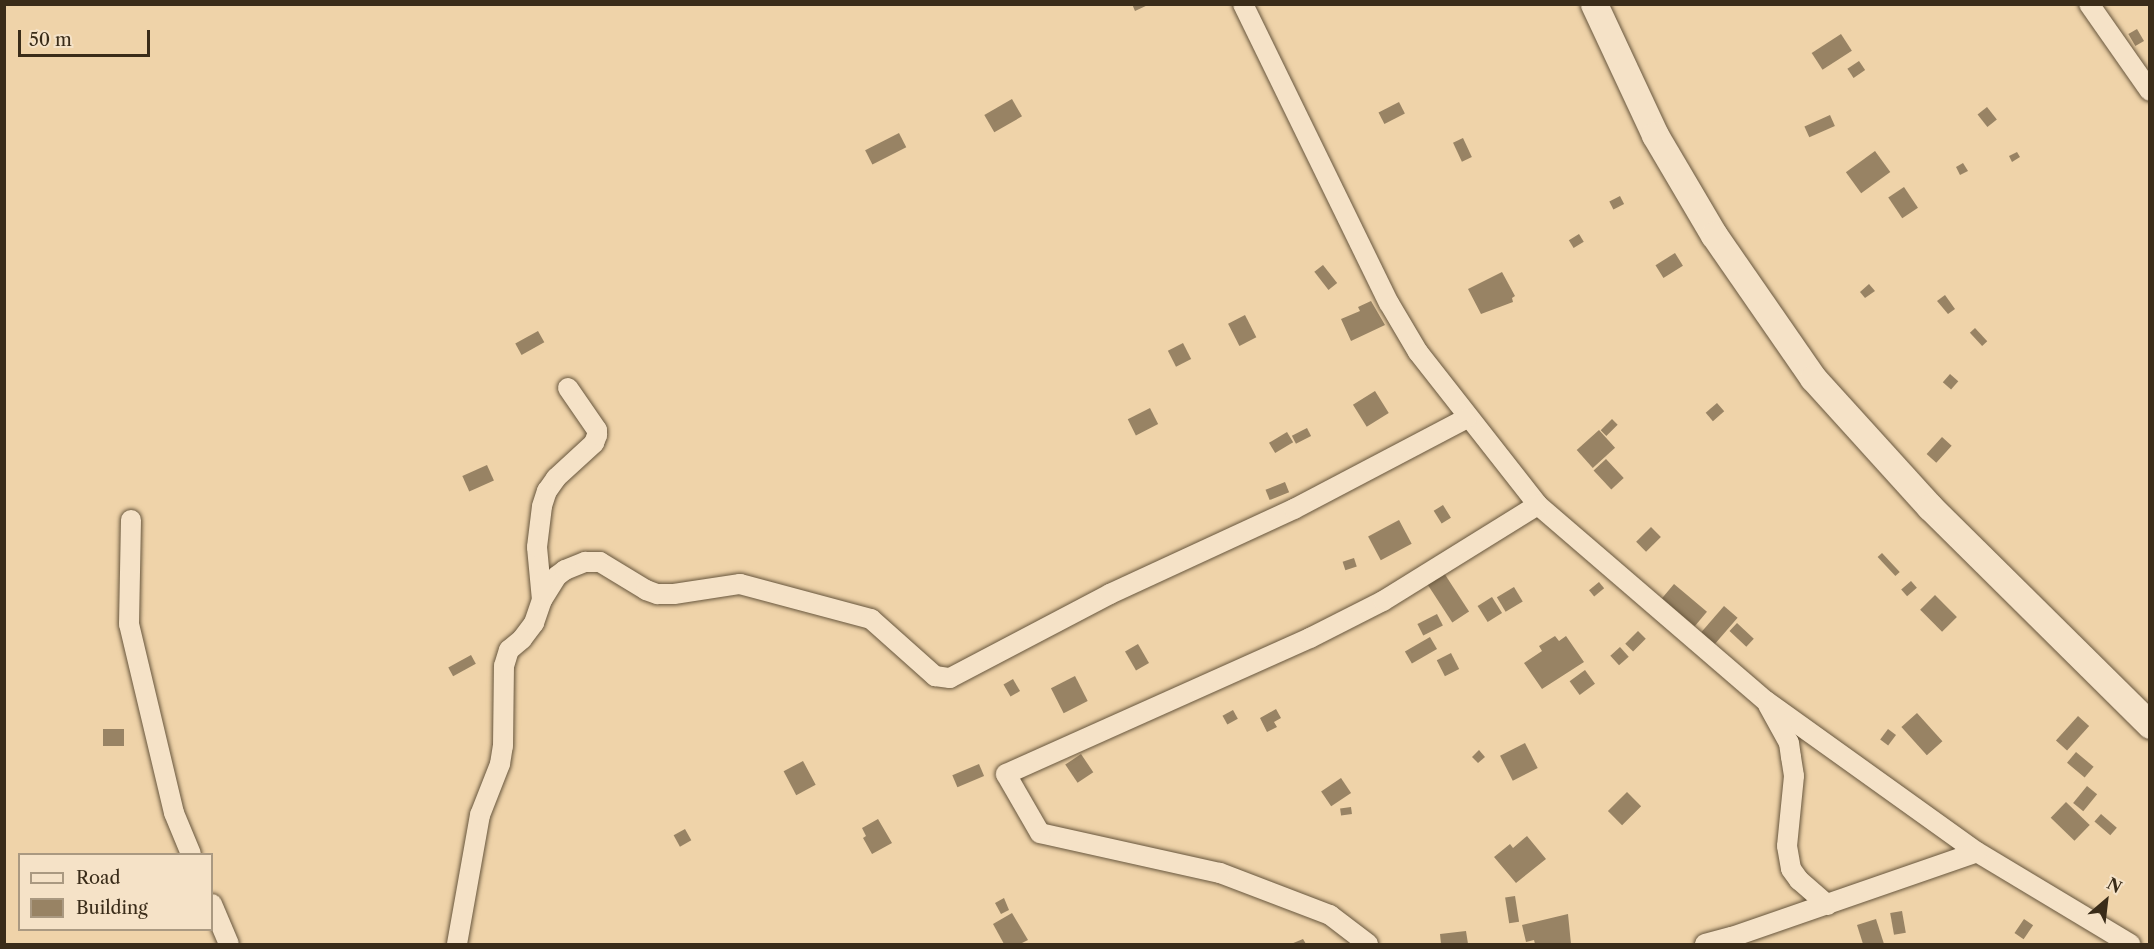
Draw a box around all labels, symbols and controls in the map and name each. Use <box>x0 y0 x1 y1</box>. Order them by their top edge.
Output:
scale bar <box>21 18 153 56</box>
text: 50 m <box>29 29 72 51</box>
legend <box>18 853 213 931</box>
text: Road <box>76 867 121 889</box>
north arrow <box>2076 871 2136 931</box>
text: N <box>2104 873 2125 897</box>
text: Building <box>76 897 148 919</box>

